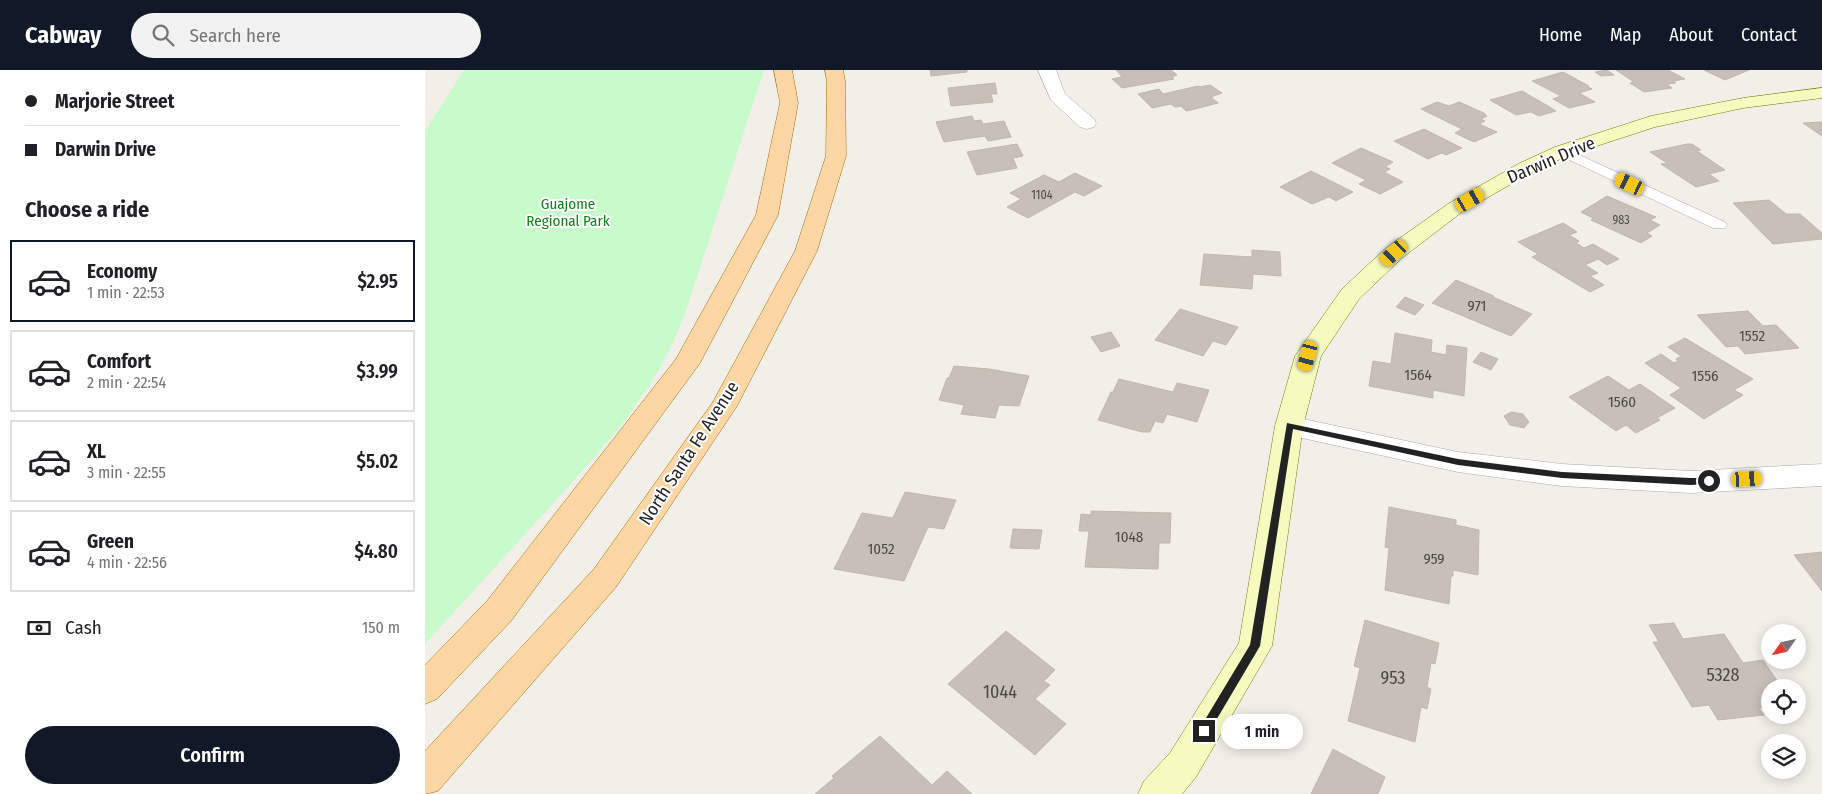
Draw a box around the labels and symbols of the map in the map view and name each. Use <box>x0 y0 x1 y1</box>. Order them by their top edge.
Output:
street label: Darwin Drive <box>1504 132 1598 188</box>
car <box>1613 171 1646 197</box>
car <box>1453 186 1486 214</box>
house number: 1104 <box>1031 188 1053 202</box>
park label: Guajome Regional Park <box>526 195 610 230</box>
house number: 983 <box>1612 213 1630 227</box>
car <box>1377 237 1410 269</box>
house number: 971 <box>1468 297 1486 315</box>
house number: 1552 <box>1739 327 1765 345</box>
car <box>1296 340 1319 372</box>
house number: 1564 <box>1404 366 1432 384</box>
house number: 1556 <box>1692 367 1719 385</box>
street label: North Santa Fe Avenue <box>634 377 744 529</box>
house number: 1560 <box>1608 393 1636 411</box>
route start <box>1698 470 1720 492</box>
car <box>1731 471 1762 487</box>
house number: 1048 <box>1115 528 1143 546</box>
house number: 1052 <box>867 540 895 558</box>
house number: 959 <box>1423 550 1445 568</box>
north arrow <box>1761 624 1806 669</box>
house number: 5328 <box>1706 664 1740 686</box>
house number: 953 <box>1380 667 1406 689</box>
house number: 1044 <box>983 681 1017 703</box>
callout: 1 min <box>1221 714 1304 748</box>
route end <box>1193 720 1215 742</box>

